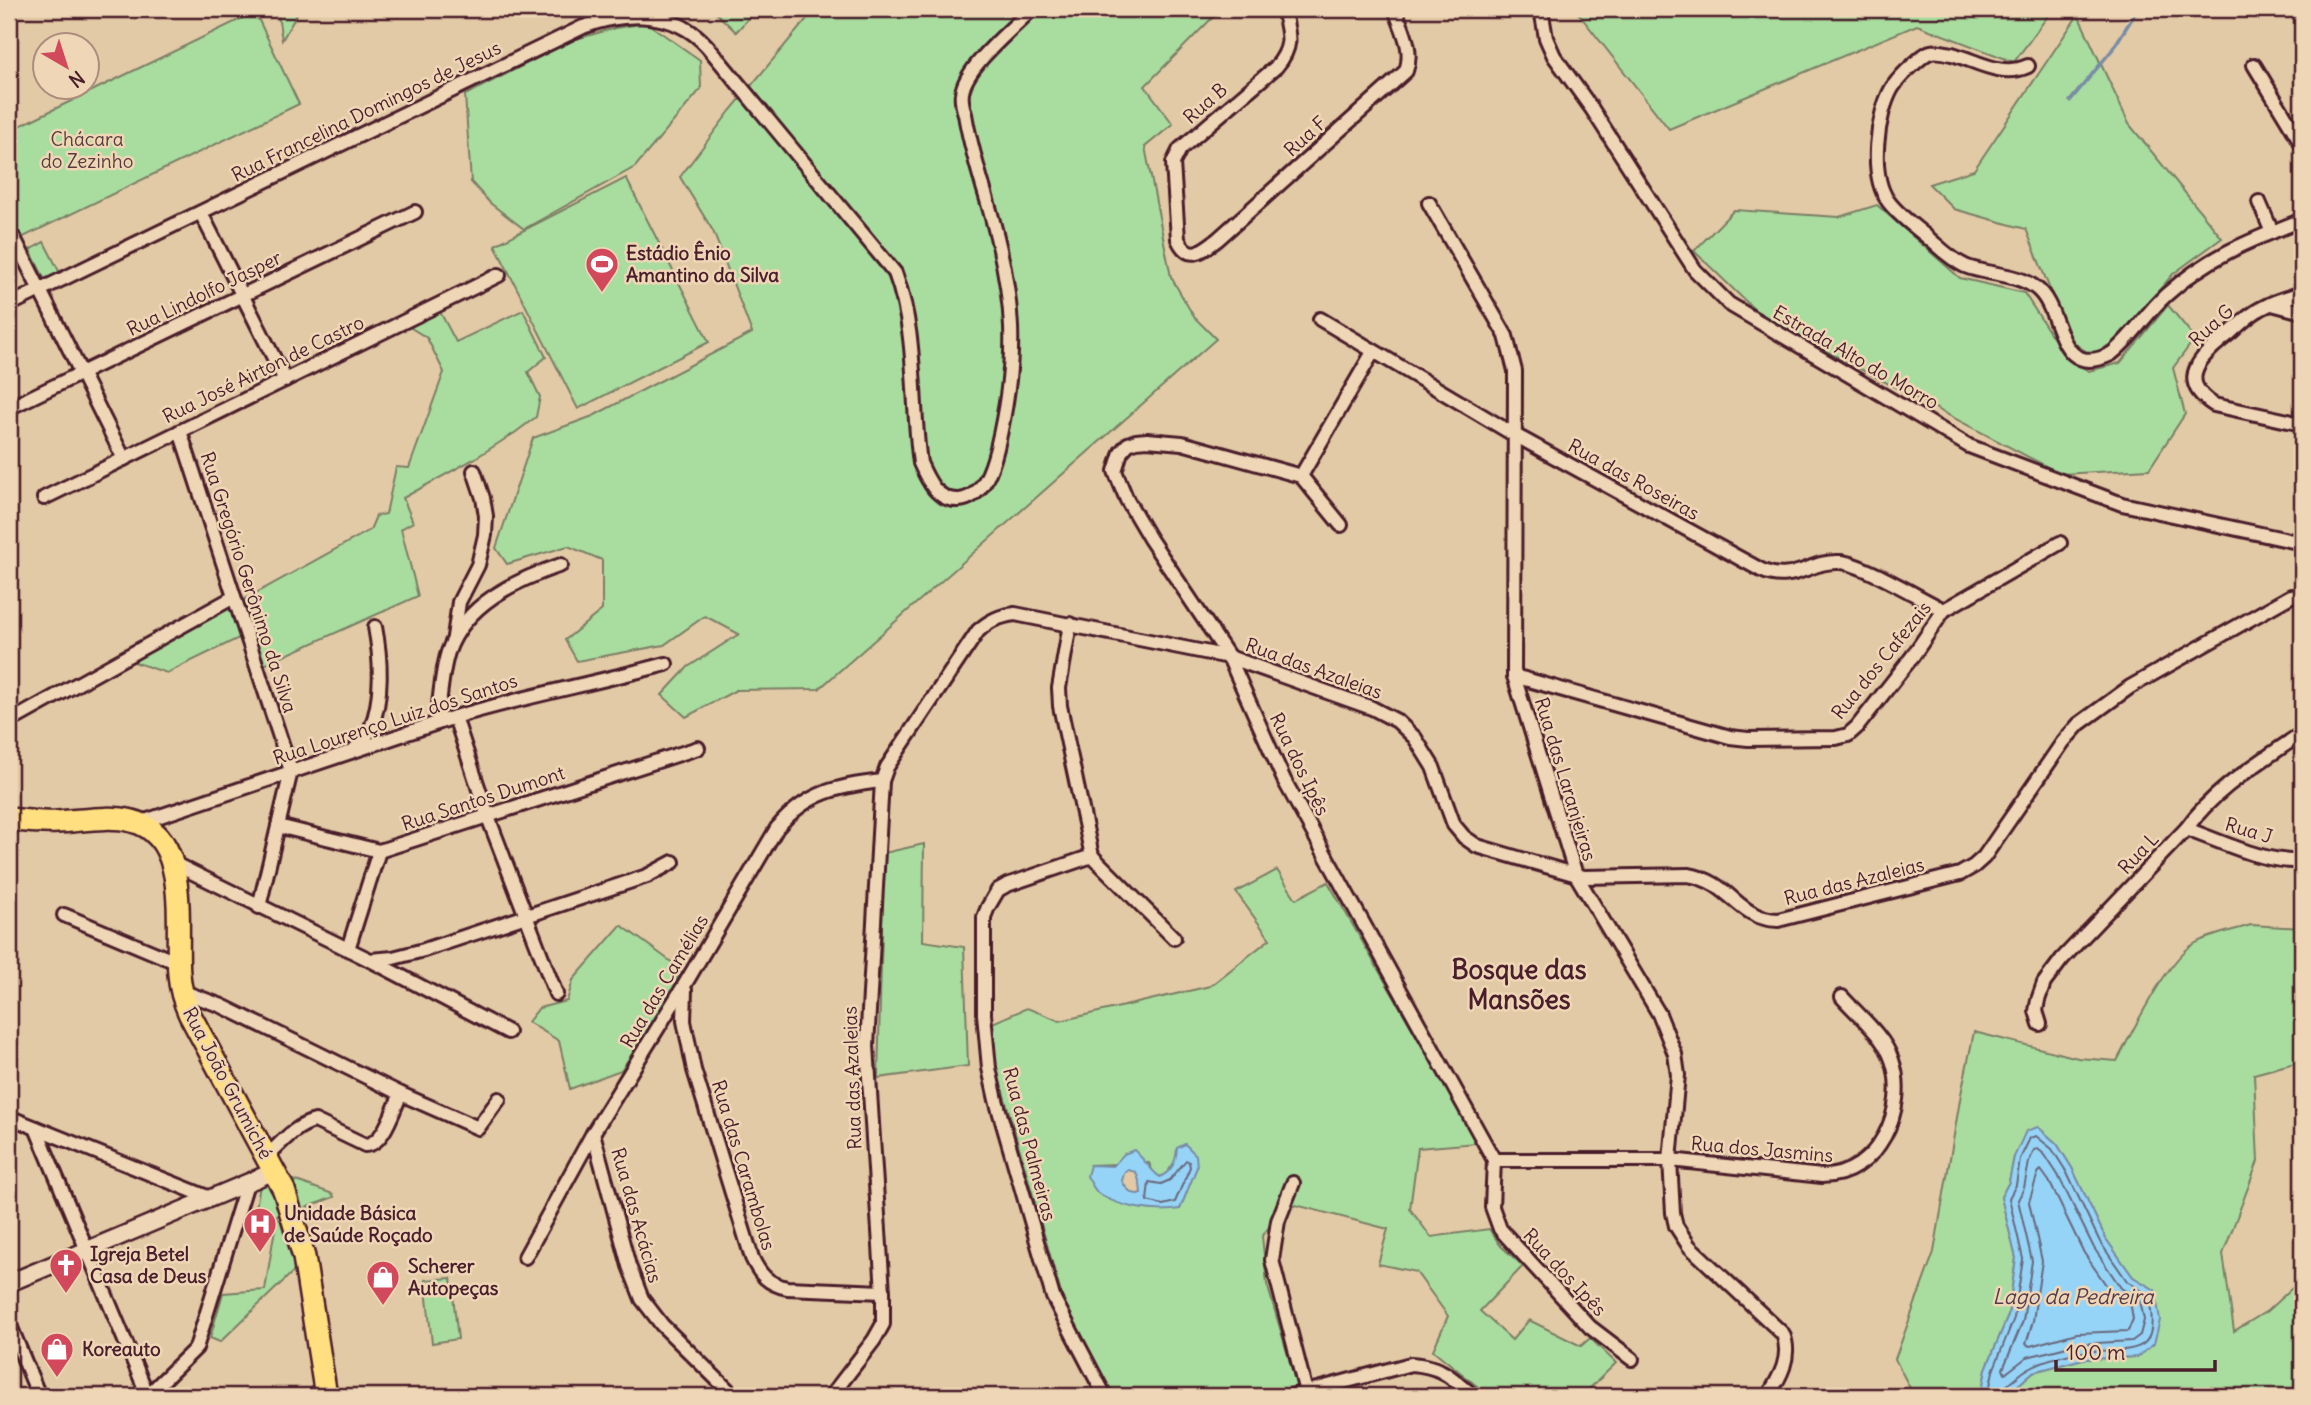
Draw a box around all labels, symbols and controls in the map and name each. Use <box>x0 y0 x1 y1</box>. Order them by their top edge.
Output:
north arrow <box>32 32 102 102</box>
street label: Rua Francelina Domingos de Jesus <box>227 35 505 187</box>
text: N <box>64 66 89 93</box>
street label: Rua B <box>1178 77 1232 129</box>
street label: Rua F <box>1279 110 1331 161</box>
park label: Chácara do Zezinho <box>41 127 133 173</box>
place label: Estádio Ênio Amantino da Silva <box>626 240 779 287</box>
street label: Rua Lindolfo Jasper <box>123 245 286 341</box>
sports icon: Estádio Ênio Amantino da Silva <box>583 245 621 294</box>
street label: Rua G <box>2184 299 2238 351</box>
street label: Estrada Alto do Morro <box>1769 300 1943 414</box>
street label: Rua José Airton de Castro <box>158 310 368 428</box>
street label: Rua das Roseiras <box>1564 433 1704 525</box>
street label: Rua Gregório Gerônimo da Silva <box>195 449 303 716</box>
street label: Rua dos Cafezais <box>1826 596 1936 724</box>
street label: Rua das Azaleias <box>1242 632 1386 704</box>
street label: Rua Lourenço Luiz dos Santos <box>270 668 520 770</box>
street label: Rua das Laranjeiras <box>1530 694 1602 864</box>
street label: Rua dos Ipês <box>1265 709 1335 819</box>
street label: Rua Santos Dumont <box>398 760 568 836</box>
street label: Rua J <box>2222 811 2276 849</box>
street label: Rua L <box>2113 827 2163 879</box>
street label: Rua das Azaleias <box>1781 852 1927 910</box>
street label: Rua das Camélias <box>615 910 713 1052</box>
district label: Bosque das Mansões <box>1451 953 1587 1016</box>
street label: Rua João Grumiché <box>178 1003 278 1163</box>
street label: Rua das Azaleias <box>837 1006 867 1150</box>
street label: Rua das Palmeiras <box>998 1065 1062 1223</box>
street label: Rua das Carambolas <box>707 1077 781 1253</box>
street label: Rua dos Jasmins <box>1690 1131 1834 1167</box>
street label: Rua das Acácias <box>606 1145 668 1285</box>
place label: Unidade Básica de Saúde Roçado <box>284 1201 433 1247</box>
hospital icon: Unidade Básica de Saúde Roçado <box>241 1205 279 1254</box>
street label: Rua dos Ipês <box>1518 1223 1612 1321</box>
place label: Igreja Betel Casa de Deus <box>90 1242 207 1288</box>
church icon: Igreja Betel Casa de Deus <box>47 1246 85 1295</box>
place label: Scherer Autopeças <box>408 1254 499 1300</box>
shop icon: Scherer Autopeças <box>364 1258 402 1307</box>
water label: Lago da Pedreira <box>1993 1283 2154 1310</box>
scale bar <box>2056 1328 2215 1372</box>
shop icon: Koreauto <box>38 1330 76 1379</box>
place label: Koreauto <box>82 1337 161 1361</box>
text: 100 m <box>2066 1339 2125 1366</box>

